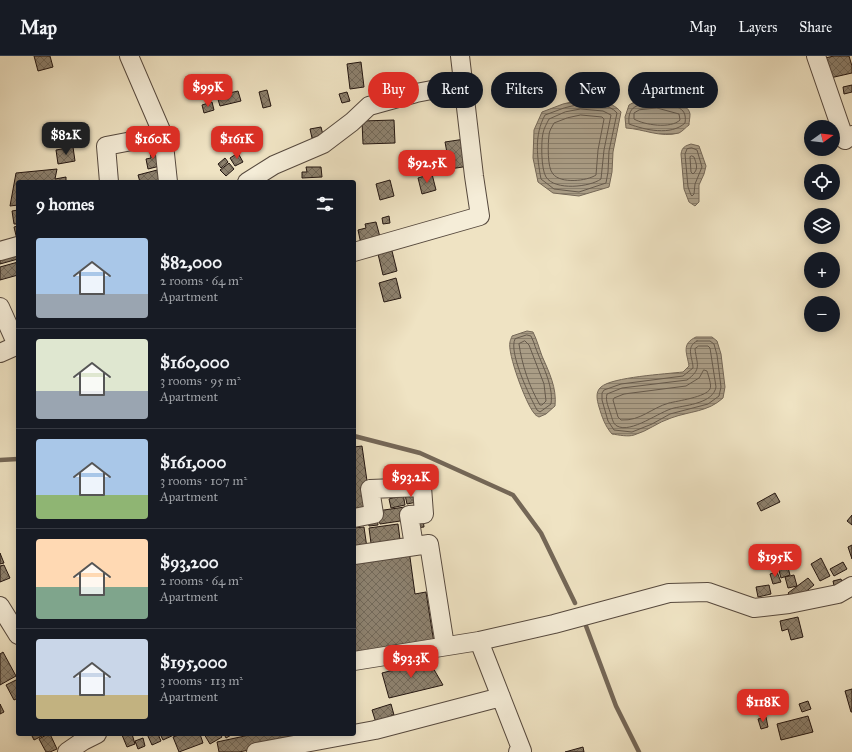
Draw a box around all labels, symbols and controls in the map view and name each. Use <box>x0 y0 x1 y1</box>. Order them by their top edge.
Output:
text: Map <box>20 16 57 39</box>
text: Map <box>689 19 717 36</box>
text: Layers <box>739 19 777 36</box>
text: Share <box>799 19 832 36</box>
chip: Buy <box>368 72 419 108</box>
chip: Rent <box>427 72 483 108</box>
chip: Filters <box>491 72 557 108</box>
chip: New <box>565 72 620 108</box>
chip: Apartment <box>628 72 718 108</box>
pin: $99K <box>184 74 232 108</box>
text: $99K <box>193 79 224 95</box>
north arrow <box>804 120 840 156</box>
map controls <box>804 120 840 332</box>
pin: $82K <box>42 122 90 156</box>
pin: $160K <box>125 126 181 160</box>
pin: $161K <box>209 126 265 160</box>
text: $82K <box>51 127 81 143</box>
text: $160K <box>135 131 171 147</box>
text: $161K <box>220 131 254 147</box>
pin: $92.5K <box>394 150 460 184</box>
text: $92.5K <box>407 155 447 171</box>
button: locate <box>804 164 840 200</box>
icon: filters <box>314 193 336 215</box>
text: 9 homes <box>36 194 94 215</box>
button: layers <box>804 208 840 244</box>
text: $82,000 <box>160 252 222 273</box>
button: + <box>804 252 840 288</box>
icon: home <box>68 254 116 302</box>
text: 2 rooms · 64 m² <box>160 273 243 289</box>
text: Apartment <box>160 289 218 305</box>
button: − <box>804 296 840 332</box>
text: $160,000 <box>160 352 230 373</box>
icon: home <box>68 355 116 403</box>
text: 3 rooms · 95 m² <box>160 373 241 389</box>
text: Apartment <box>160 389 218 405</box>
text: $161,000 <box>160 452 226 473</box>
icon: home <box>68 455 116 503</box>
pin: $93.2K <box>378 464 444 498</box>
text: $93.2K <box>392 469 430 485</box>
text: 3 rooms · 107 m² <box>160 473 247 489</box>
text: Apartment <box>160 489 218 505</box>
pin: $195K <box>747 544 803 578</box>
text: $195K <box>757 549 793 565</box>
text: $93,200 <box>160 552 219 573</box>
icon: home <box>68 555 116 603</box>
text: 2 rooms · 64 m² <box>160 573 243 589</box>
text: Apartment <box>160 589 218 605</box>
pin: $93.3K <box>378 645 444 679</box>
text: $93.3K <box>392 650 430 666</box>
text: $195,000 <box>160 652 227 673</box>
icon: home <box>68 655 116 703</box>
text: 3 rooms · 113 m² <box>160 673 243 689</box>
text: Apartment <box>160 689 218 705</box>
pin: $118K <box>735 689 791 723</box>
text: $118K <box>746 694 780 710</box>

